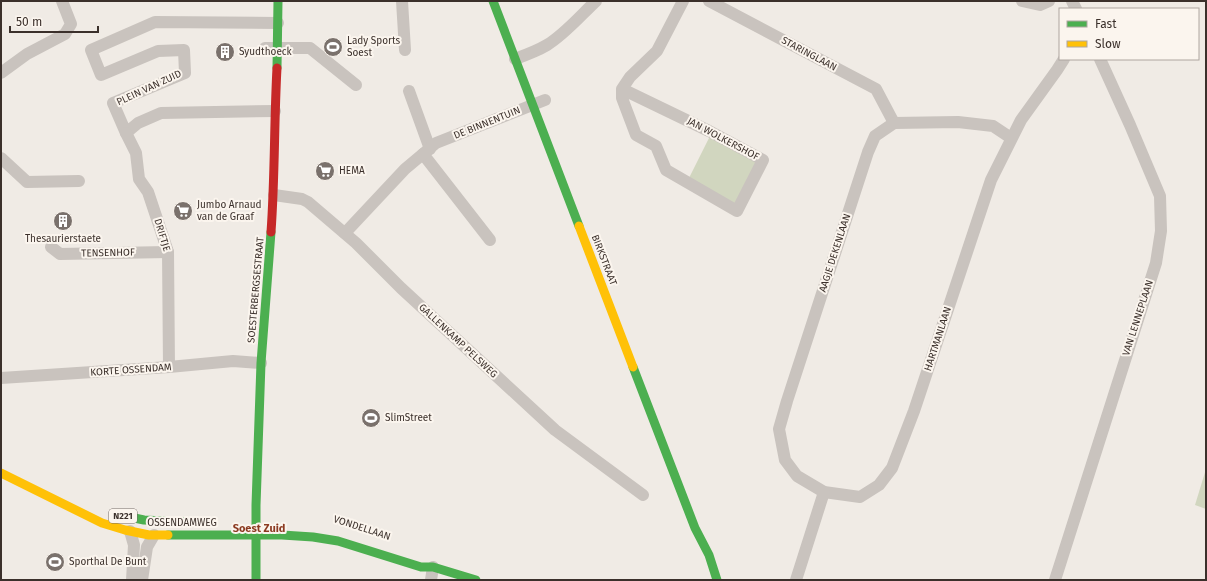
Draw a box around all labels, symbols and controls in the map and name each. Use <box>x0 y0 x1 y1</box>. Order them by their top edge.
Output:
scale bar <box>10 8 98 34</box>
legend <box>1059 8 1199 60</box>
text: 50 m <box>16 15 42 29</box>
text: Fast <box>1095 17 1117 31</box>
street label: STARINGLAAN <box>779 34 839 74</box>
place label: Lady Sports Soest <box>347 35 401 59</box>
sports icon: Lady Sports Soest <box>322 36 344 58</box>
text: Slow <box>1095 37 1121 51</box>
building icon: Syudthoeck <box>214 41 236 63</box>
place label: Syudthoeck <box>239 46 293 58</box>
street label: PLEIN VAN ZUID <box>115 68 183 108</box>
street label: DE BINNENTUIN <box>452 104 522 142</box>
street label: JAN WOLKERSHOF <box>685 115 761 163</box>
supermarket icon: HEMA <box>314 160 336 182</box>
place label: HEMA <box>339 165 365 177</box>
place label: Jumbo Arnaud van de Graaf <box>197 199 262 223</box>
supermarket icon: Jumbo Arnaud van de Graaf <box>172 200 194 222</box>
building icon: Thesaurierstaete <box>52 210 74 232</box>
street label: AAGJE DEKENLAAN <box>817 212 853 294</box>
street label: DRIFTJE <box>151 217 173 253</box>
place label: Thesaurierstaete <box>25 233 101 245</box>
street label: BIRKSTRAAT <box>589 233 619 288</box>
street label: SOESTERBERGSESTRAAT <box>245 236 267 344</box>
street label: TENSENHOF <box>81 247 135 259</box>
street label: VAN LENNEPLAAN <box>1120 279 1156 357</box>
street label: GALLENKAMP PELSWEG <box>416 301 500 381</box>
street label: HARTMANLAAN <box>922 305 954 373</box>
street label: KORTE OSSENDAM <box>90 361 172 379</box>
sports icon: SlimStreet <box>360 407 382 429</box>
place label: SlimStreet <box>385 412 432 424</box>
road number: N221 <box>109 509 137 523</box>
street label: VONDELLAAN <box>332 513 392 543</box>
street label: OSSENDAMWEG <box>147 517 217 529</box>
district label: Soest Zuid <box>233 522 285 535</box>
sports icon: Sporthal De Bunt <box>44 551 66 573</box>
place label: Sporthal De Bunt <box>69 556 147 568</box>

